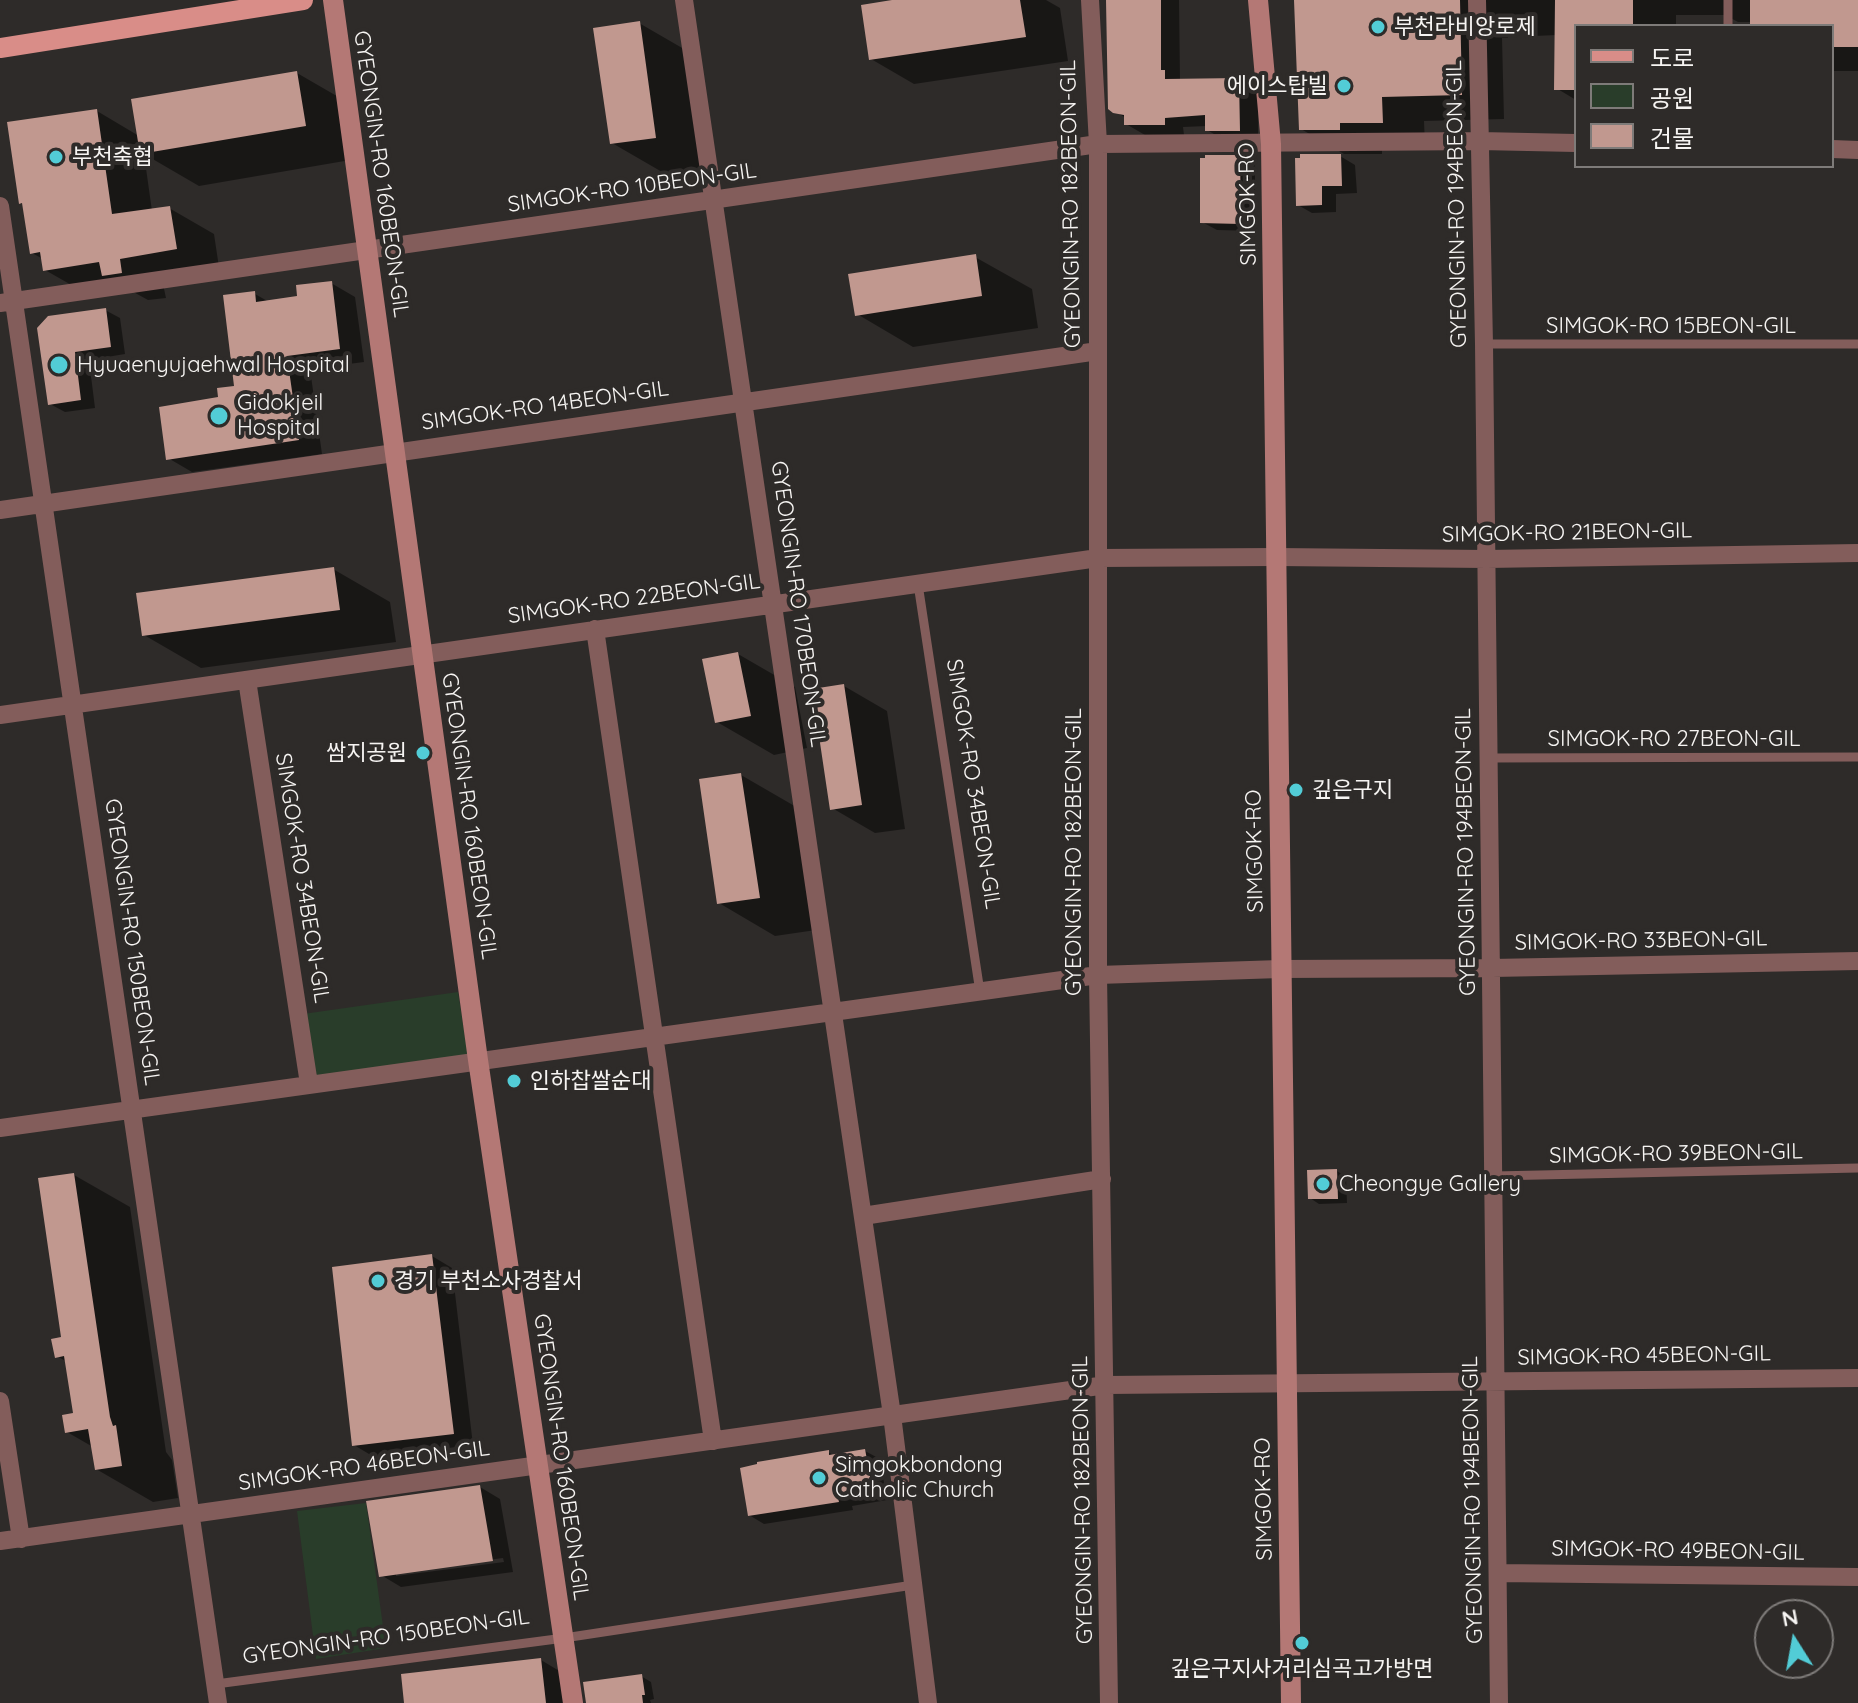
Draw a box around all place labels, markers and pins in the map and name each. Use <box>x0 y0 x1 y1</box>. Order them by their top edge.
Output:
place label: 부천라비앙로제 <box>1394 14 1536 40</box>
marker: 부천라비앙로제 <box>1369 18 1387 36</box>
place label: 에이스탑빌 <box>1227 73 1328 99</box>
marker: 에이스탑빌 <box>1335 77 1353 95</box>
place label: 부천축협 <box>72 144 153 170</box>
marker: 부천축협 <box>47 148 65 166</box>
place label: Hyuaenyujaehwal Hospital <box>77 352 350 378</box>
marker: Hyuaenyujaehwal Hospital <box>48 354 70 376</box>
place label: Gidokjeil Hospital <box>237 390 323 442</box>
marker: Gidokjeil Hospital <box>208 405 230 427</box>
place label: 쌈지공원 <box>326 740 407 766</box>
marker: 쌈지공원 <box>414 744 432 762</box>
place label: 깊은구지 <box>1312 777 1393 803</box>
marker: 깊은구지 <box>1287 781 1305 799</box>
place label: 인하찹쌀순대 <box>530 1068 651 1094</box>
marker: 인하찹쌀순대 <box>505 1072 523 1090</box>
place label: Cheongye Gallery <box>1339 1171 1521 1197</box>
marker: Cheongye Gallery <box>1314 1175 1332 1193</box>
place label: 경기 부천소사경찰서 <box>394 1268 582 1294</box>
marker: 경기 부천소사경찰서 <box>369 1272 387 1290</box>
place label: Simgokbondong Catholic Church <box>835 1452 1003 1504</box>
marker: Simgokbondong Catholic Church <box>810 1469 828 1487</box>
marker: 깊은구지사거리심곡고가방면 <box>1293 1634 1311 1652</box>
place label: 깊은구지사거리심곡고가방면 <box>1170 1656 1434 1682</box>

